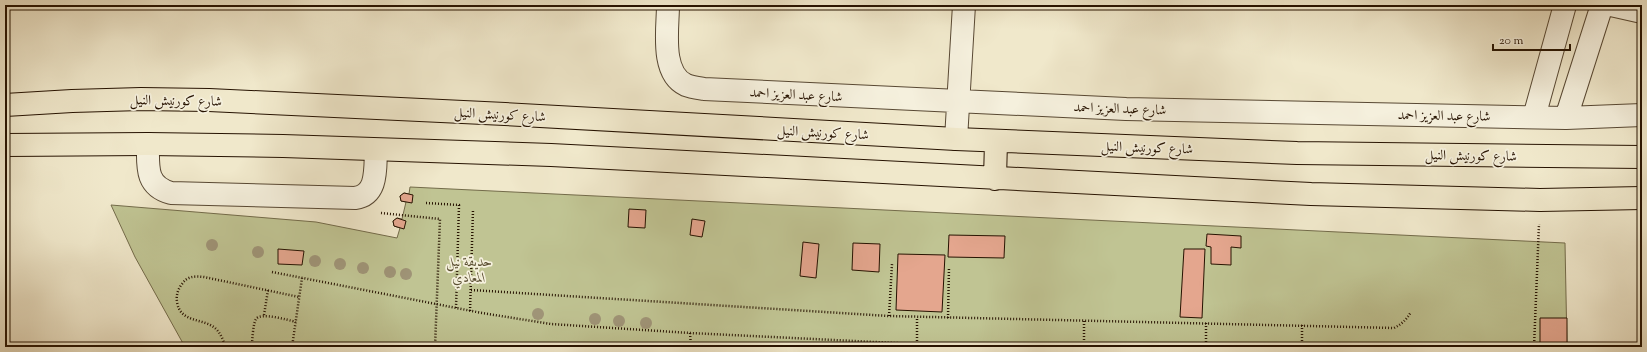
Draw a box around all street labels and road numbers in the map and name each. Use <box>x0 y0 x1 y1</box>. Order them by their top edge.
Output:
street label: شارع عبد العزيز احمد <box>749 84 843 108</box>
street label: شارع كورنيش النيل <box>130 91 222 113</box>
street label: شارع عبد العزيز احمد <box>1073 98 1167 122</box>
street label: شارع كورنيش النيل <box>453 104 546 128</box>
street label: شارع عبد العزيز احمد <box>1397 106 1491 128</box>
street label: شارع كورنيش النيل <box>776 122 869 146</box>
street label: شارع كورنيش النيل <box>1101 137 1193 161</box>
street label: شارع كورنيش النيل <box>1425 146 1517 168</box>

